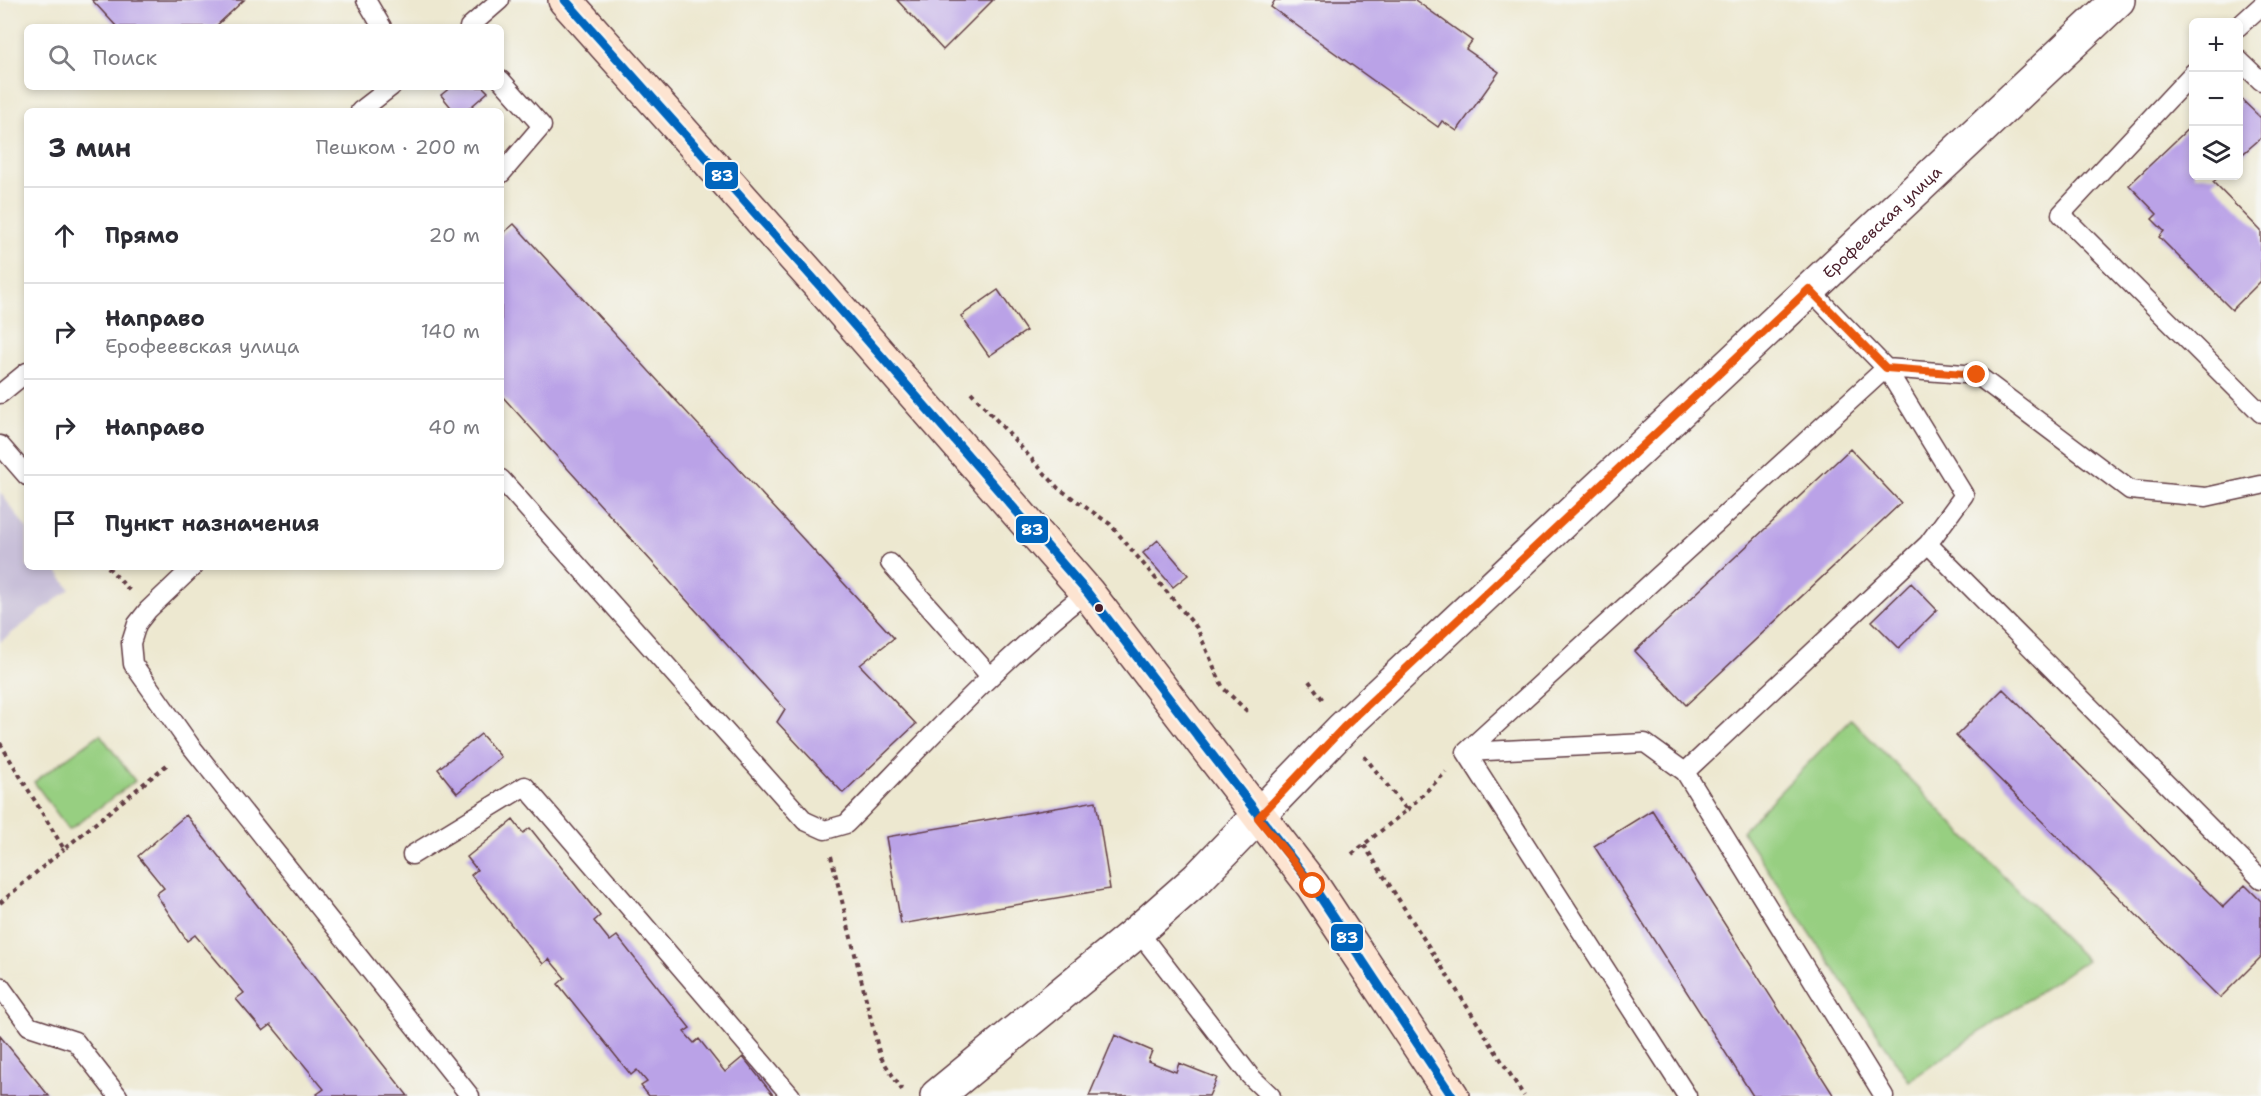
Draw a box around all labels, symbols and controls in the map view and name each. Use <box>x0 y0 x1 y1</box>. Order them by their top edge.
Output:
map controls <box>2189 18 2243 180</box>
button: + <box>2189 18 2243 72</box>
search box <box>24 24 504 90</box>
icon: search <box>45 41 78 74</box>
text: Поиск <box>93 43 157 72</box>
button: − <box>2189 72 2243 126</box>
button: layers <box>2189 126 2243 180</box>
text: 3 мин <box>48 130 131 165</box>
text: Пешком · 200 m <box>316 134 480 160</box>
line badge: 83 <box>704 161 739 190</box>
street label: Ерофеевская улица <box>1818 161 1946 283</box>
text: 83 <box>711 165 733 186</box>
icon: ahead <box>48 219 81 252</box>
text: Прямо <box>105 221 179 250</box>
text: 20 m <box>429 222 480 248</box>
text: Направо <box>105 304 205 333</box>
icon: right <box>48 315 81 348</box>
text: 140 m <box>421 318 480 344</box>
text: Ерофеевская улица <box>105 333 299 359</box>
route end <box>1963 361 1989 387</box>
icon: right <box>48 411 81 444</box>
text: Направо <box>105 413 205 442</box>
text: 40 m <box>428 414 480 440</box>
icon: arrive <box>48 507 81 540</box>
text: Пункт назначения <box>105 509 319 538</box>
line badge: 83 <box>1015 515 1049 544</box>
text: 83 <box>1021 519 1043 540</box>
unlabelled marker <box>1093 602 1105 614</box>
route start <box>1299 872 1325 898</box>
line badge: 83 <box>1330 923 1364 952</box>
text: 83 <box>1336 927 1358 948</box>

